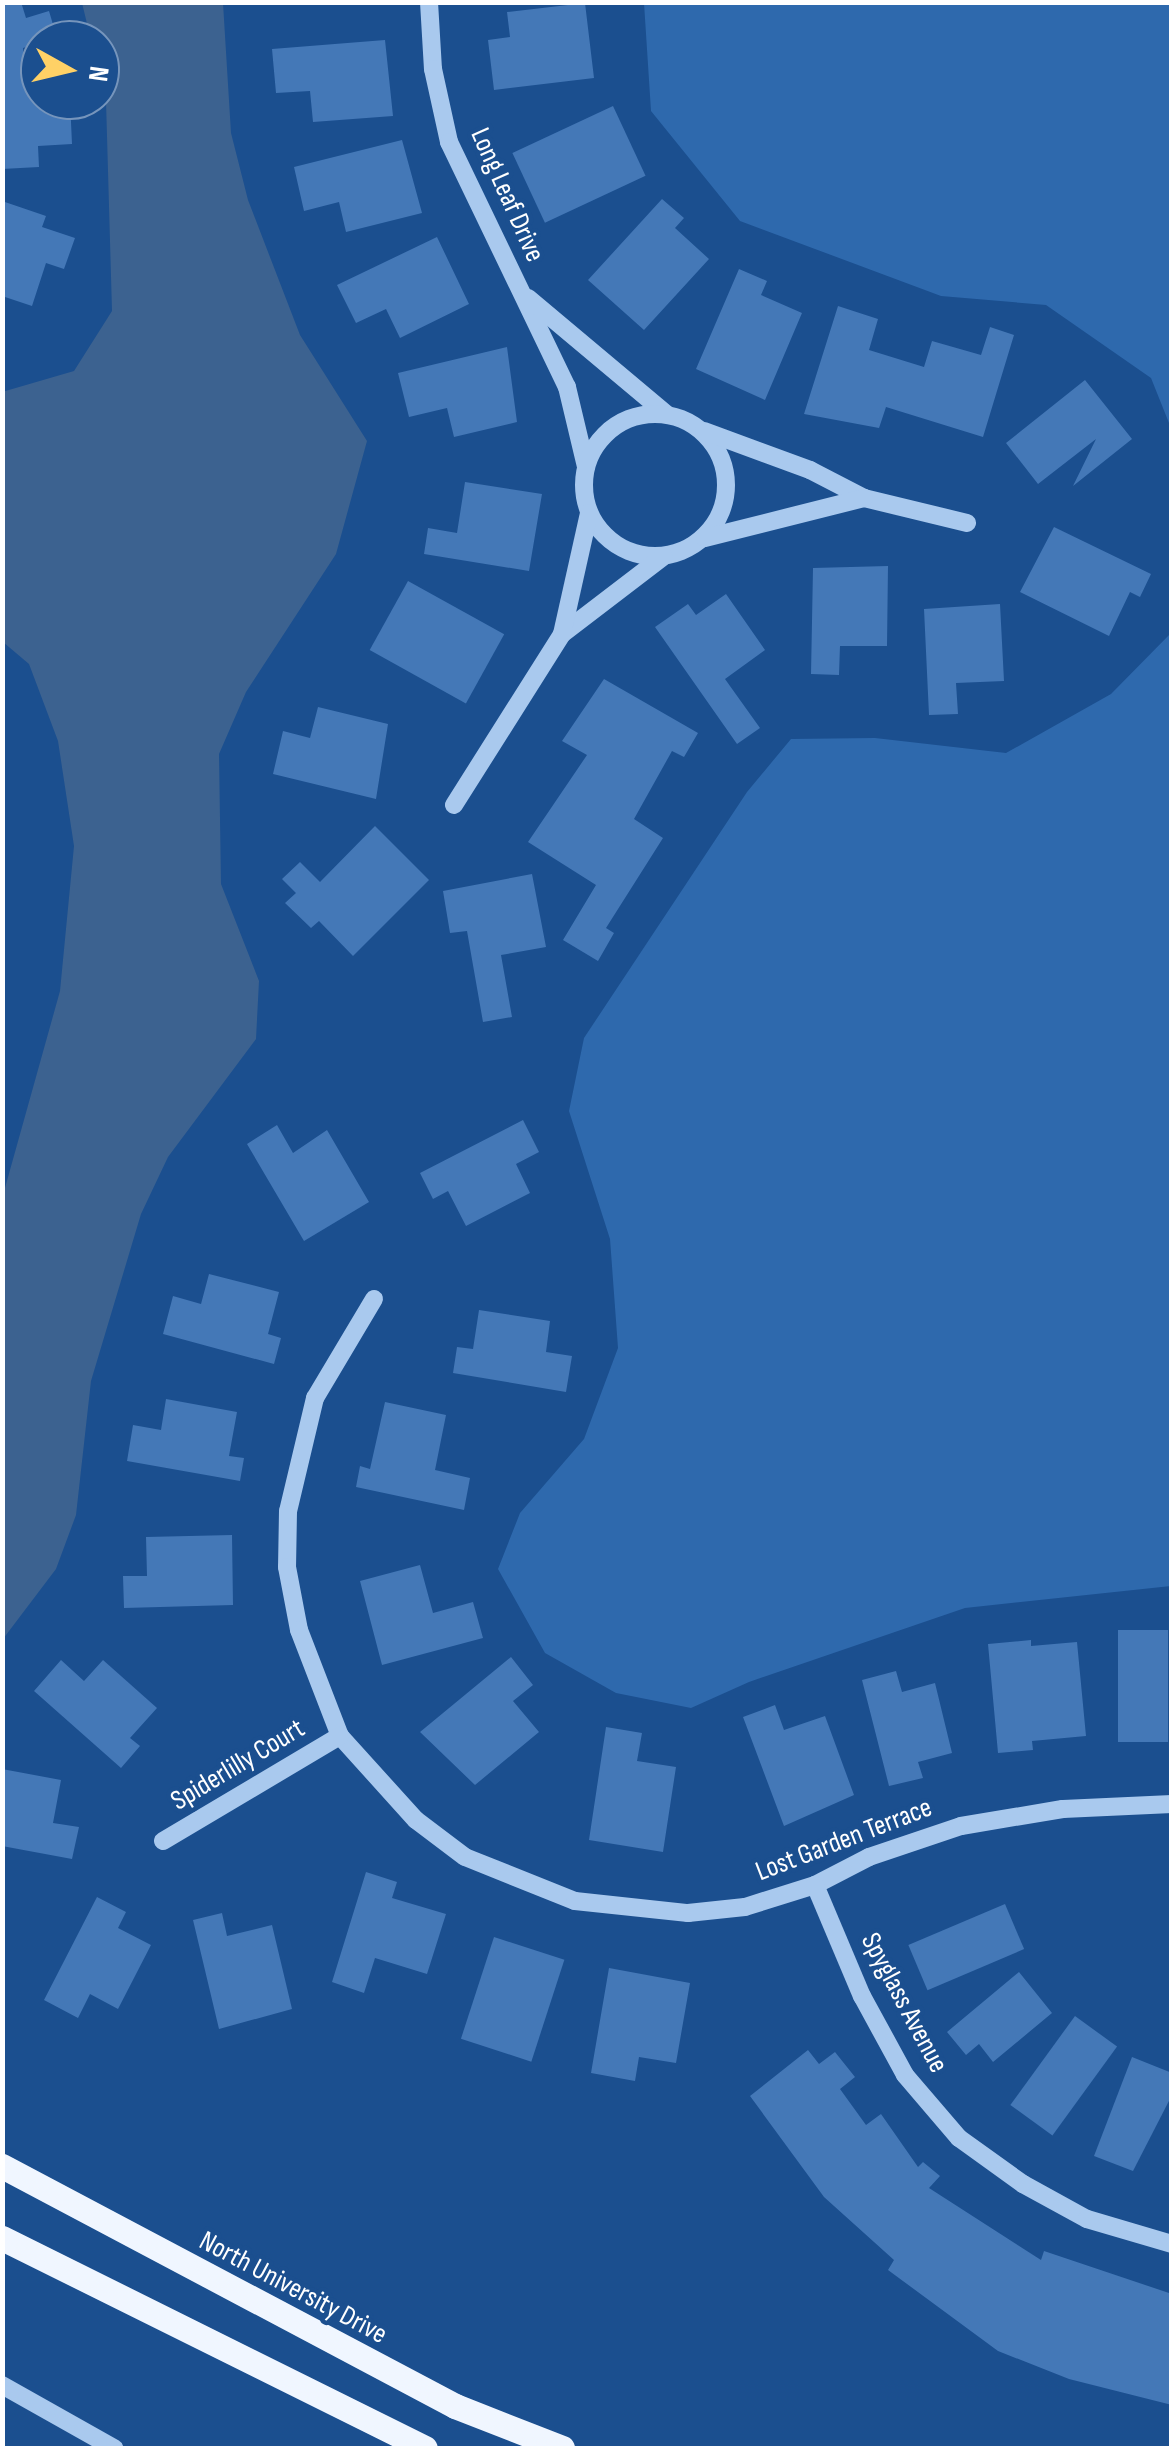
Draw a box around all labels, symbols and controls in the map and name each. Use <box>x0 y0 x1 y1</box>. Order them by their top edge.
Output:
north arrow <box>20 20 120 120</box>
text: N <box>81 64 116 84</box>
street label: Long Leaf Drive <box>463 123 551 267</box>
street label: Spiderlilly Court <box>165 1712 311 1818</box>
street label: Lost Garden Terrace <box>751 1791 937 1889</box>
street label: Spyglass Avenue <box>853 1927 955 2079</box>
street label: North University Drive <box>193 2224 393 2352</box>

